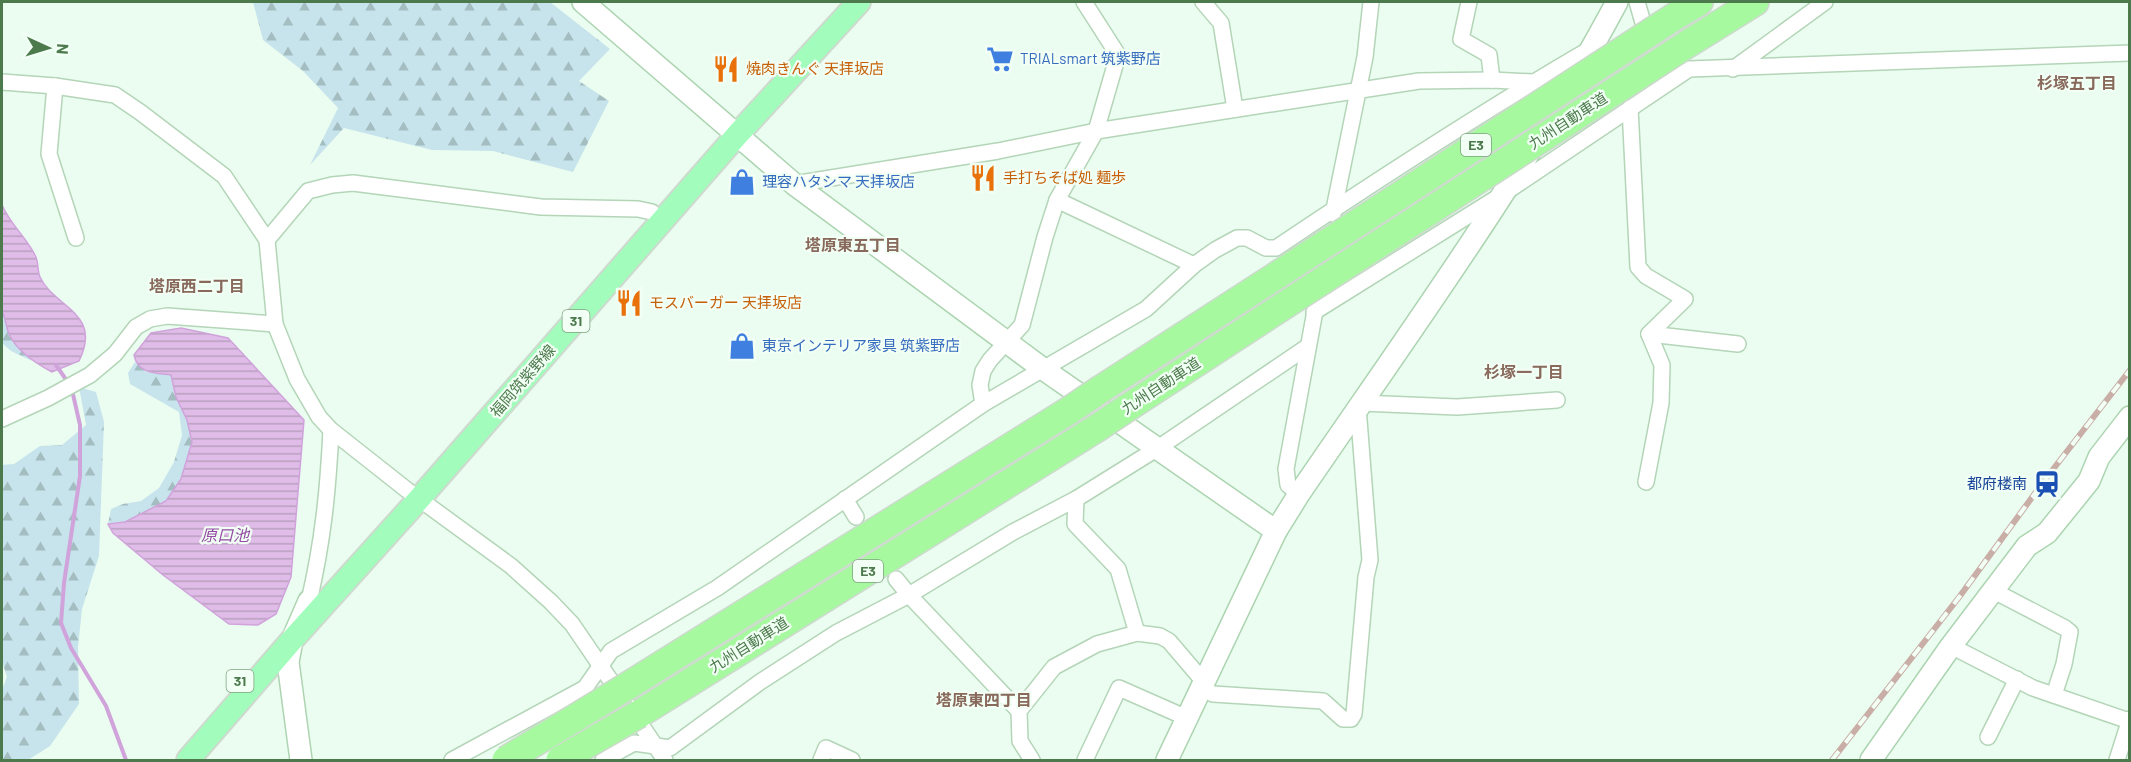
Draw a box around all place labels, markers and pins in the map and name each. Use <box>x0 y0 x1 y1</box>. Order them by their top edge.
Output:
supermarket icon: TRIALsmart 筑紫野店 <box>985 44 1015 74</box>
place label: TRIALsmart 筑紫野店 <box>1020 49 1161 67</box>
restaurant icon: 焼肉きんぐ 天拝坂店 <box>711 54 741 84</box>
place label: 焼肉きんぐ 天拝坂店 <box>746 59 884 77</box>
restaurant icon: 手打ちそば処 麺歩 <box>968 163 998 193</box>
shop icon: 理容ハタシマ 天拝坂店 <box>727 167 757 197</box>
place label: 手打ちそば処 麺歩 <box>1003 168 1126 186</box>
place label: 理容ハタシマ 天拝坂店 <box>762 172 915 190</box>
restaurant icon: モスバーガー 天拝坂店 <box>614 288 644 318</box>
place label: モスバーガー 天拝坂店 <box>649 293 802 311</box>
shop icon: 東京インテリア家具 筑紫野店 <box>727 331 757 361</box>
place label: 東京インテリア家具 筑紫野店 <box>762 336 960 354</box>
station icon: 都府楼南 <box>2032 469 2062 499</box>
place label: 都府楼南 <box>1967 474 2027 492</box>

